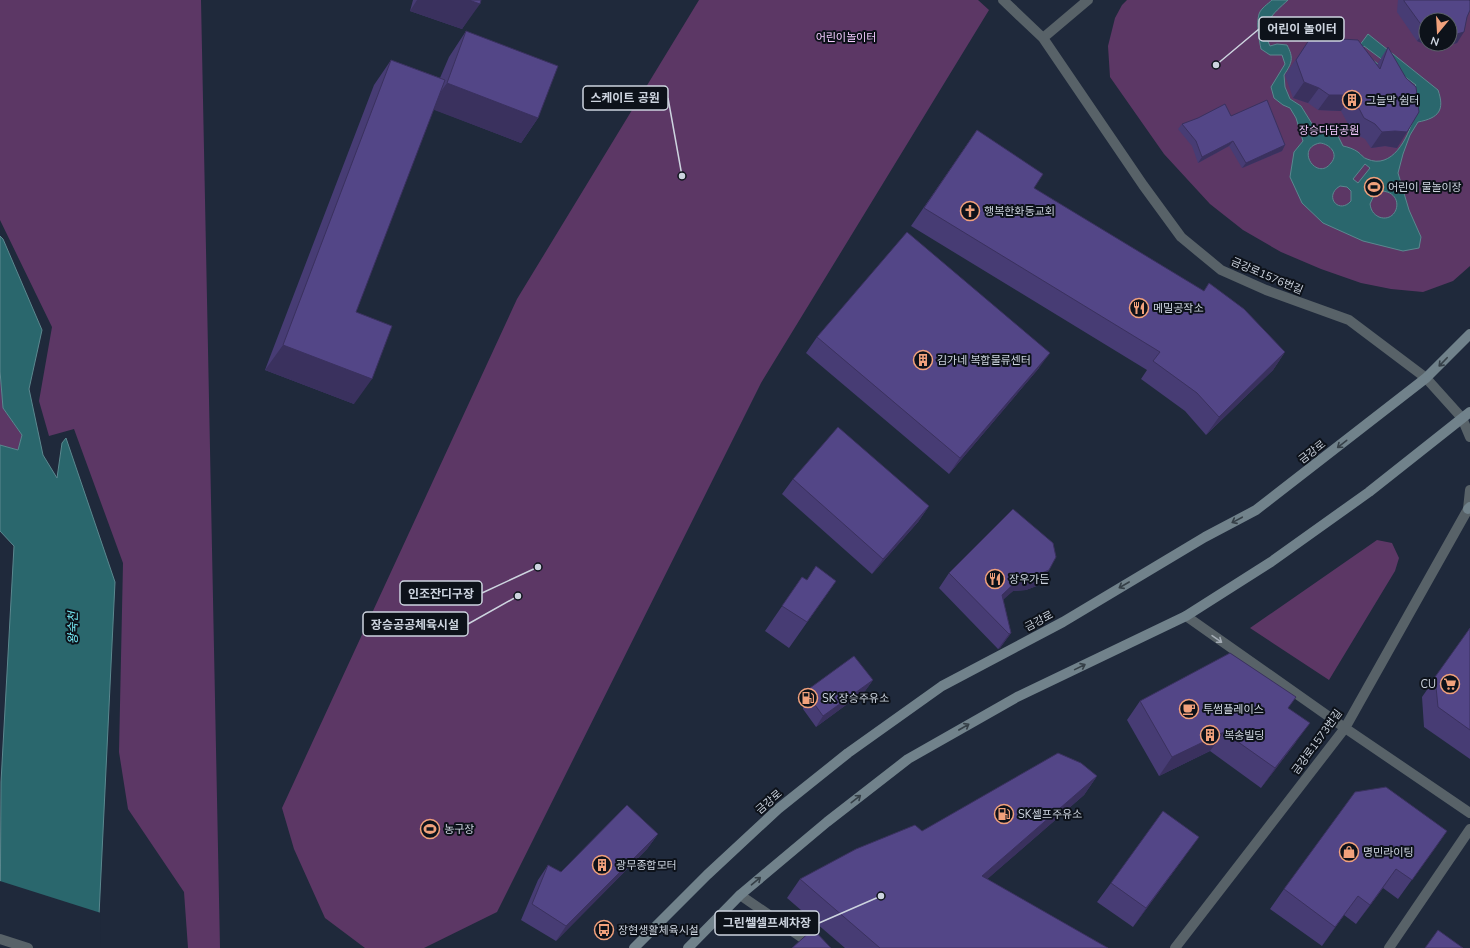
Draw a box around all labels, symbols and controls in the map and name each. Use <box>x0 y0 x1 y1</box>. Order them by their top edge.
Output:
north arrow <box>1418 12 1458 52</box>
callout: 어린이 놀이터 <box>1259 17 1344 41</box>
text: 어린이 놀이터 <box>1267 21 1337 37</box>
park label: 어린이놀이터 <box>816 30 876 45</box>
text: N <box>1429 33 1441 49</box>
callout: 스케이트 공원 <box>583 86 668 110</box>
building icon: 그늘막 쉼터 <box>1341 89 1363 111</box>
text: 스케이트 공원 <box>590 90 660 106</box>
place label: 그늘막 쉼터 <box>1366 93 1419 108</box>
park label: 장승다담공원 <box>1299 123 1359 138</box>
sports icon: 어린이 물놀이장 <box>1363 176 1385 198</box>
place label: 어린이 물놀이장 <box>1388 180 1462 195</box>
church icon: 행복한화동교회 <box>959 200 981 222</box>
place label: 행복한화동교회 <box>984 204 1055 219</box>
street label: 금강로1576번길 <box>1229 254 1305 298</box>
restaurant icon: 메밀공작소 <box>1128 297 1150 319</box>
place label: 메밀공작소 <box>1153 301 1204 316</box>
building icon: 김가네 복합물류센터 <box>912 349 934 371</box>
place label: 김가네 복합물류센터 <box>937 353 1031 368</box>
one-way arrow <box>1438 357 1448 367</box>
street label: 금강로 <box>1295 437 1329 467</box>
one-way arrow <box>1337 439 1348 448</box>
one-way arrow <box>1231 517 1243 525</box>
restaurant icon: 장우가든 <box>984 568 1006 590</box>
place label: 장우가든 <box>1009 572 1049 587</box>
callout: 인조잔디구장 <box>400 581 482 605</box>
one-way arrow <box>1118 581 1130 589</box>
text: 인조잔디구장 <box>408 586 474 602</box>
street label: 금강로 <box>1022 607 1056 635</box>
water label: 왕숙천 <box>65 609 81 645</box>
callout: 장승공공체육시설 <box>363 612 468 636</box>
text: 장승공공체육시설 <box>371 617 459 633</box>
one-way arrow <box>1212 635 1223 643</box>
one-way arrow <box>1073 663 1085 670</box>
supermarket icon: CU <box>1439 673 1461 695</box>
place label: CU <box>1421 677 1436 692</box>
fuel station icon: SK 장승주유소 <box>797 687 819 709</box>
place label: SK 장승주유소 <box>822 691 889 706</box>
cafe icon: 투썸플레이스 <box>1178 698 1200 720</box>
place label: 투썸플레이스 <box>1203 702 1264 717</box>
street label: 금강로1573번길 <box>1288 706 1346 778</box>
one-way arrow <box>958 723 970 730</box>
building icon: 복송빌딩 <box>1199 724 1221 746</box>
place label: 복송빌딩 <box>1224 728 1264 743</box>
street label: 금강로 <box>753 786 785 818</box>
one-way arrow <box>851 795 862 803</box>
fuel station icon: SK셀프주유소 <box>993 803 1015 825</box>
place label: SK셀프주유소 <box>1018 807 1082 822</box>
sports icon: 농구장 <box>419 818 441 840</box>
place label: 농구장 <box>444 822 474 837</box>
shop icon: 명민라이팅 <box>1338 841 1360 863</box>
place label: 명민라이팅 <box>1363 845 1414 860</box>
building icon: 광무종합모터 <box>591 854 613 876</box>
place label: 광무종합모터 <box>616 858 677 873</box>
one-way arrow <box>751 877 761 886</box>
callout: 그린쎌셀프세차장 <box>715 911 819 935</box>
text: 그린쎌셀프세차장 <box>723 915 811 931</box>
bus stop icon: 장현생활체육시설 <box>593 919 615 941</box>
place label: 장현생활체육시설 <box>618 923 699 938</box>

